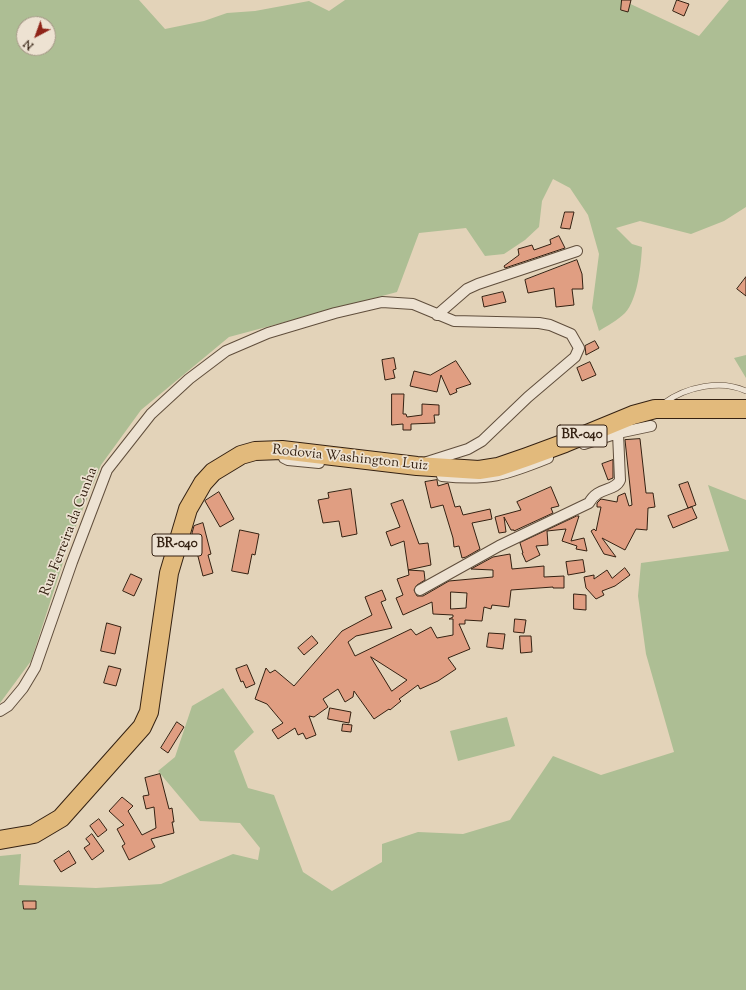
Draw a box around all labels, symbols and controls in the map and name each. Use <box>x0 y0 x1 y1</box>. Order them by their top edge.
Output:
north arrow <box>16 16 56 56</box>
text: N <box>20 35 37 53</box>
road number: BR-040 <box>557 425 607 447</box>
street label: Rodovia Washington Luiz <box>271 442 429 476</box>
street label: Rua Ferreira da Cunha <box>38 465 102 599</box>
road number: BR-040 <box>152 534 202 556</box>

